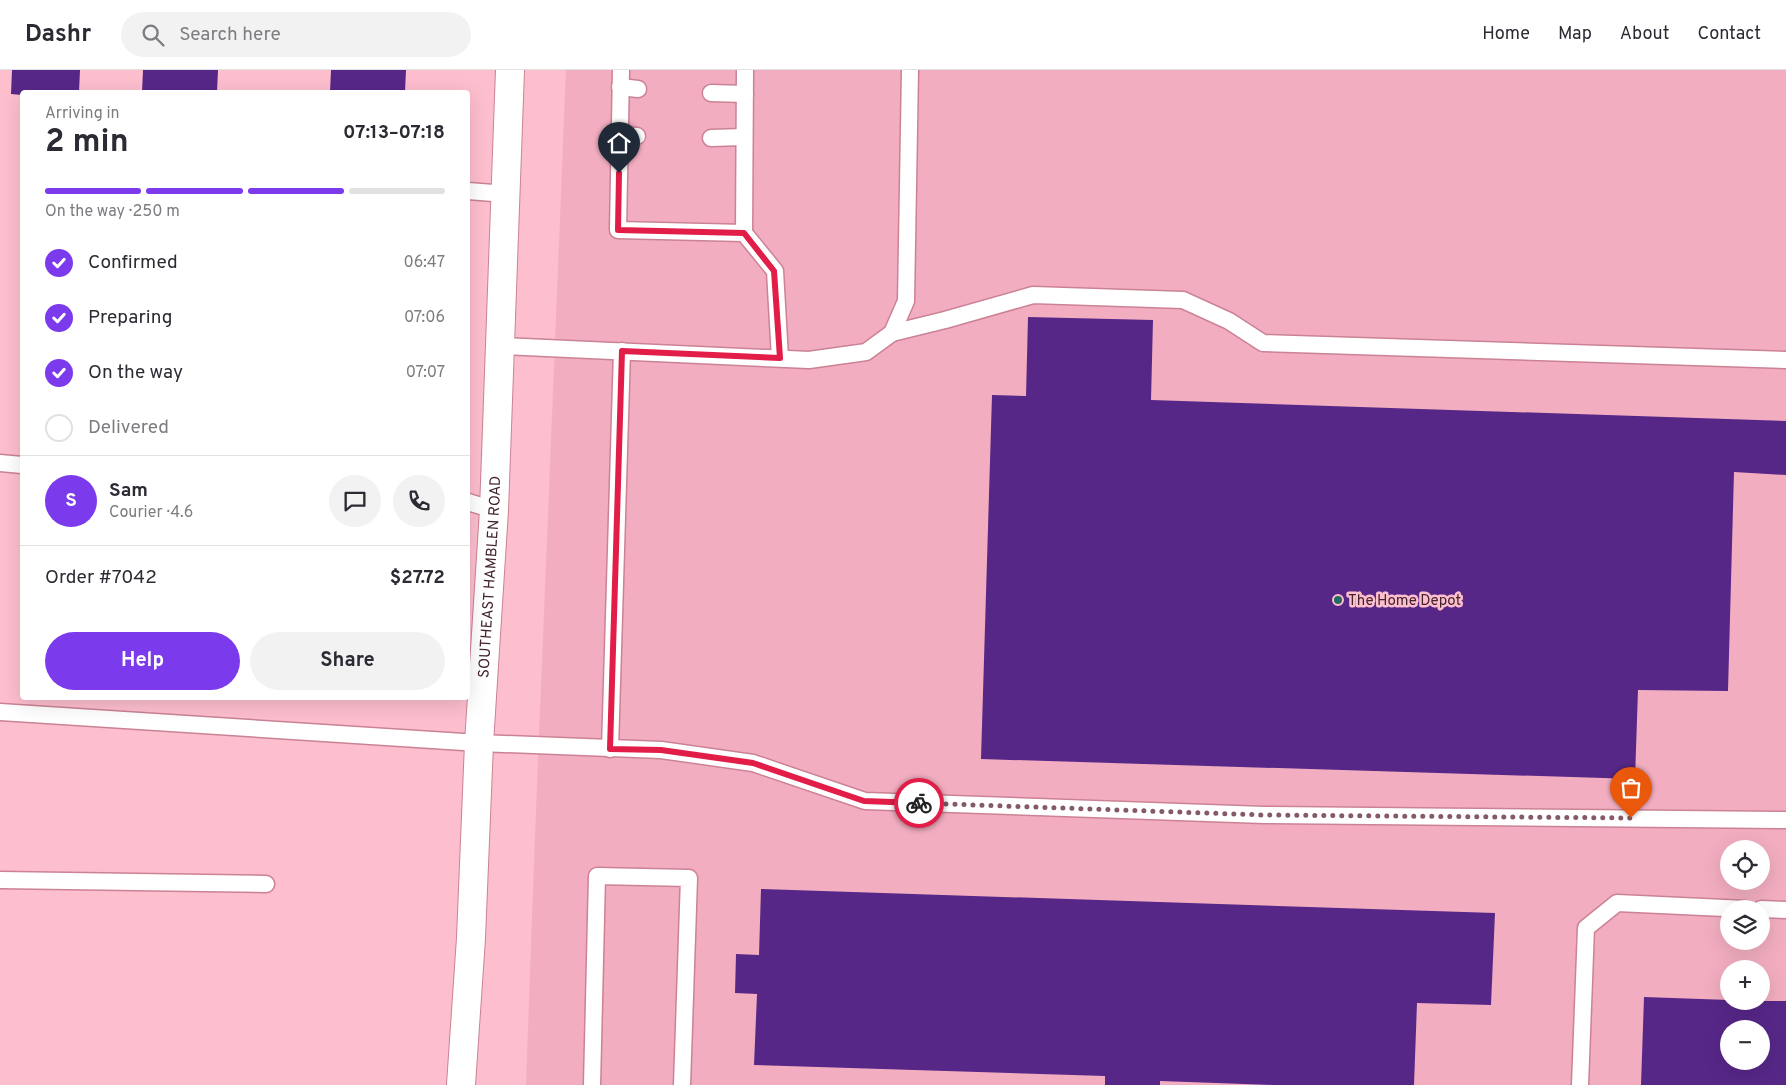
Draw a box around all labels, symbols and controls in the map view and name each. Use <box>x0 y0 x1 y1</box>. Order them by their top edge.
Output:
search box <box>121 12 471 57</box>
text: Dashr <box>25 20 91 50</box>
icon: search <box>139 21 167 49</box>
text: Search here <box>179 23 281 47</box>
text: Home <box>1482 23 1530 46</box>
text: Map <box>1558 23 1592 46</box>
text: About <box>1620 23 1669 46</box>
text: Contact <box>1697 23 1761 46</box>
text: Arriving in <box>45 104 120 124</box>
text: 07:13–07:18 <box>343 121 445 145</box>
pin <box>598 122 640 173</box>
text: 2 min <box>45 123 129 163</box>
icon: home <box>605 129 633 157</box>
text: On the way · 250 m <box>45 202 180 222</box>
icon: check <box>45 249 73 277</box>
text: Confirmed <box>88 251 178 275</box>
text: 06:47 <box>403 253 445 273</box>
icon: check <box>45 304 73 332</box>
text: Preparing <box>88 306 172 330</box>
text: 07:06 <box>404 308 445 328</box>
icon: check <box>45 359 73 387</box>
text: On the way <box>88 361 183 385</box>
text: 07:07 <box>406 363 445 383</box>
text: Delivered <box>88 416 169 440</box>
button: chat <box>329 475 381 527</box>
button: phone <box>393 475 445 527</box>
street label: SOUTHEAST HAMBLEN ROAD <box>475 475 506 679</box>
text: Sam <box>109 479 148 503</box>
text: S <box>65 489 77 513</box>
text: Courier · 4.6 <box>109 503 193 523</box>
text: Order #7042 <box>45 566 157 590</box>
text: $27.72 <box>390 566 445 590</box>
place label: The Home Depot <box>1348 592 1461 611</box>
marker: The Home Depot <box>1332 594 1344 606</box>
button: Help <box>45 632 240 690</box>
button: Share <box>250 632 445 690</box>
pin <box>1610 767 1652 818</box>
icon: bag <box>1617 774 1645 802</box>
courier <box>894 778 944 828</box>
icon: bike <box>905 789 933 817</box>
map controls <box>1720 840 1770 1070</box>
button: locate <box>1720 840 1770 890</box>
button: layers <box>1720 900 1770 950</box>
button: + <box>1720 960 1770 1010</box>
button: − <box>1720 1020 1770 1070</box>

